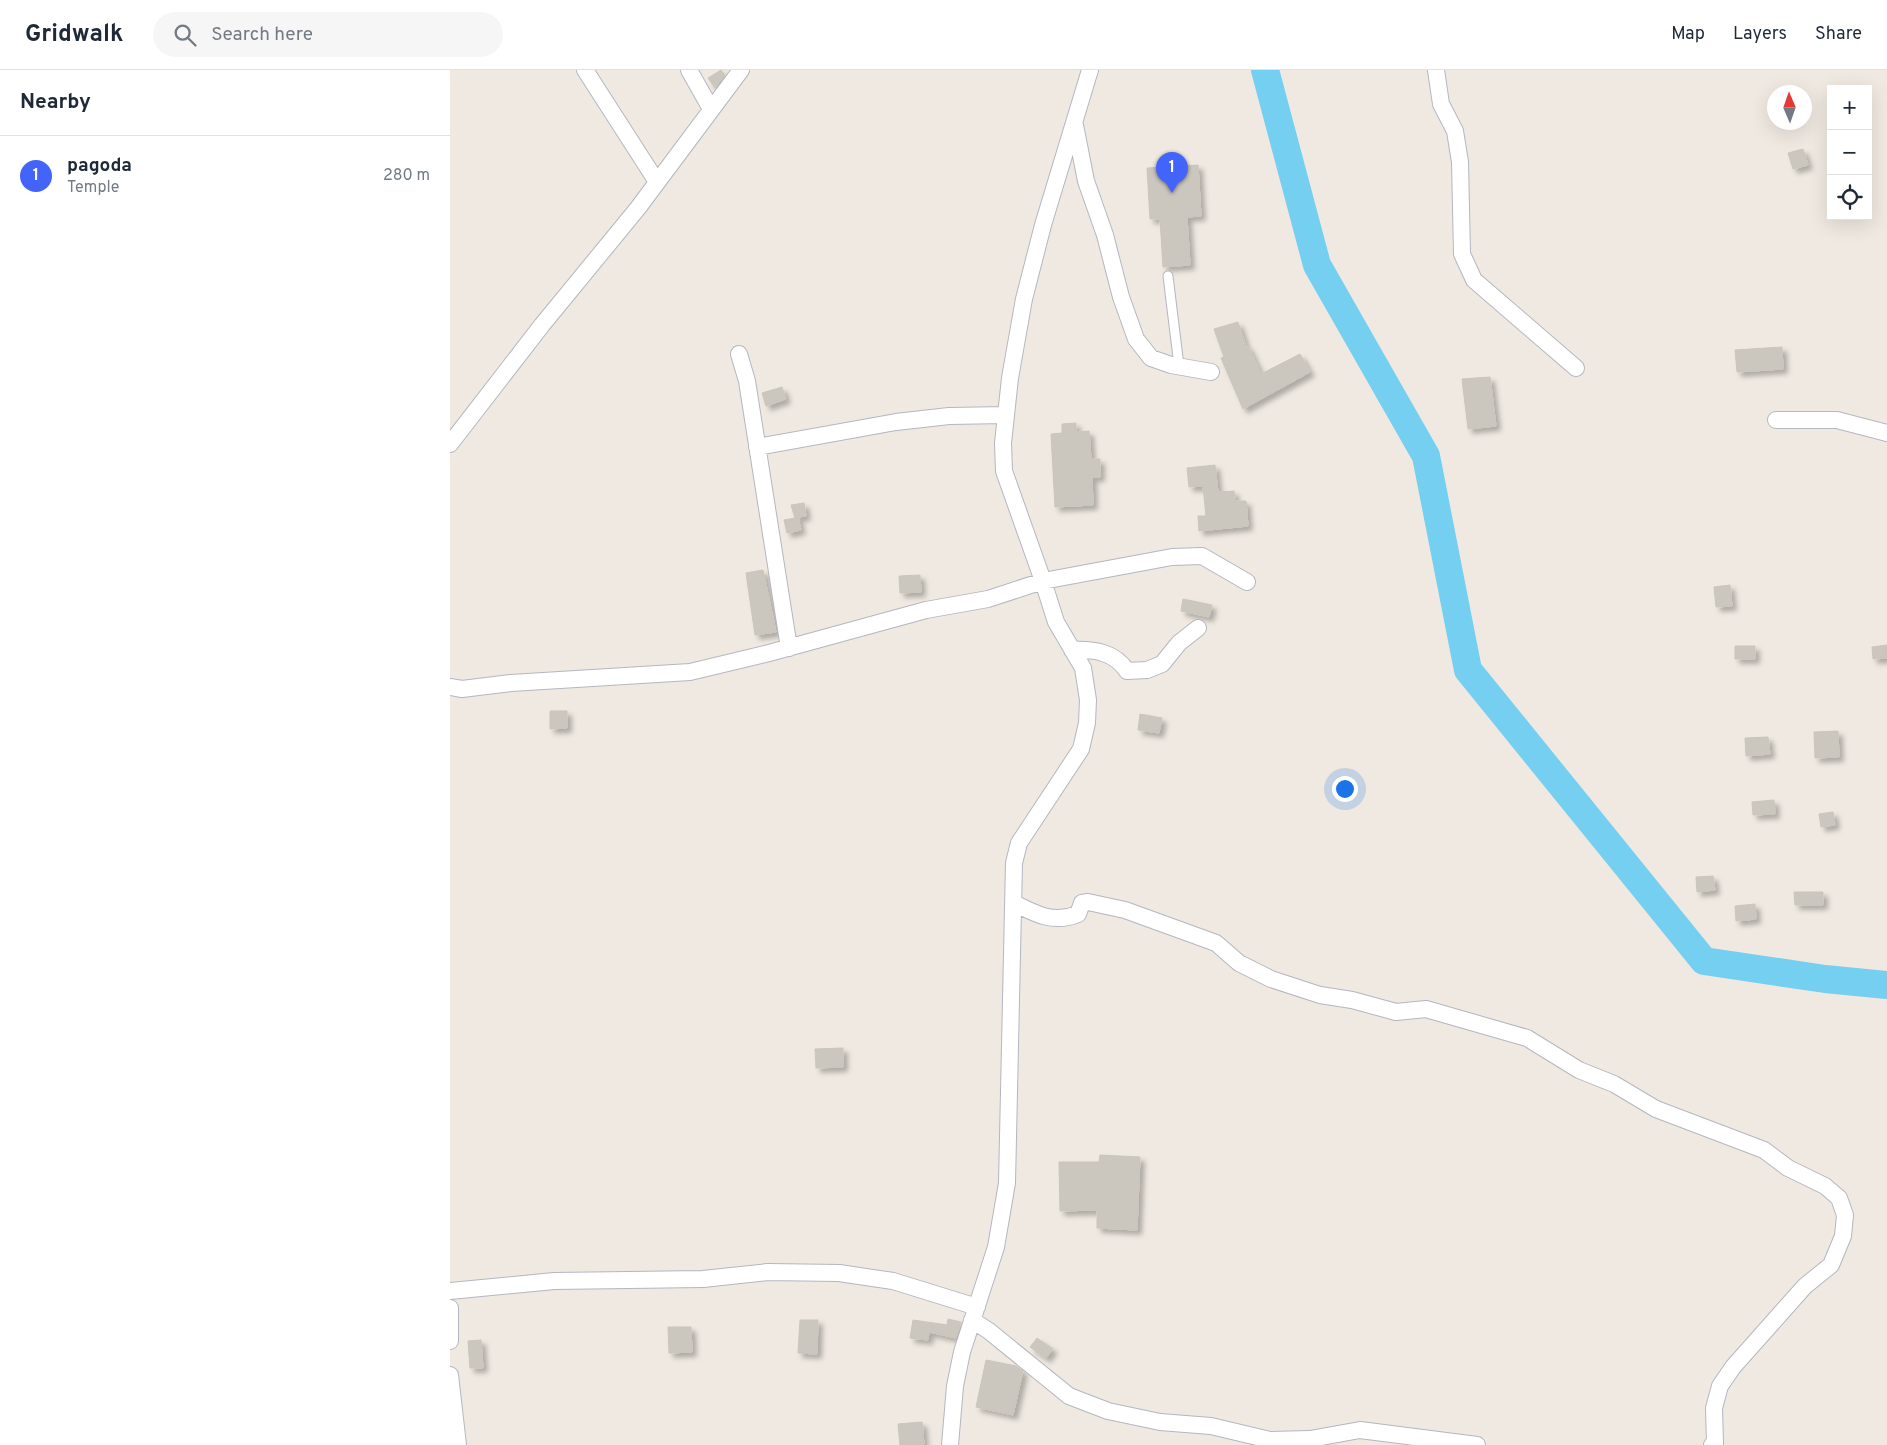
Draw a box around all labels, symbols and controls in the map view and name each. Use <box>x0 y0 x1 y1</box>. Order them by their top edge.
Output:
search box <box>153 12 503 57</box>
text: Gridwalk <box>25 20 123 50</box>
icon: search <box>171 21 199 49</box>
text: Search here <box>211 23 313 47</box>
text: Map <box>1671 23 1705 46</box>
text: Layers <box>1733 23 1787 46</box>
text: Share <box>1815 23 1862 46</box>
north arrow <box>1767 85 1812 130</box>
map controls <box>1827 85 1872 220</box>
button: + <box>1827 85 1872 130</box>
text: Nearby <box>20 89 91 116</box>
button: − <box>1827 130 1872 175</box>
pin: 1 <box>1156 152 1188 193</box>
text: pagoda <box>67 154 132 178</box>
text: 1 <box>33 166 39 186</box>
text: 280 m <box>383 166 430 186</box>
button: locate <box>1827 175 1872 220</box>
text: Temple <box>67 178 119 198</box>
your location <box>1332 776 1358 802</box>

